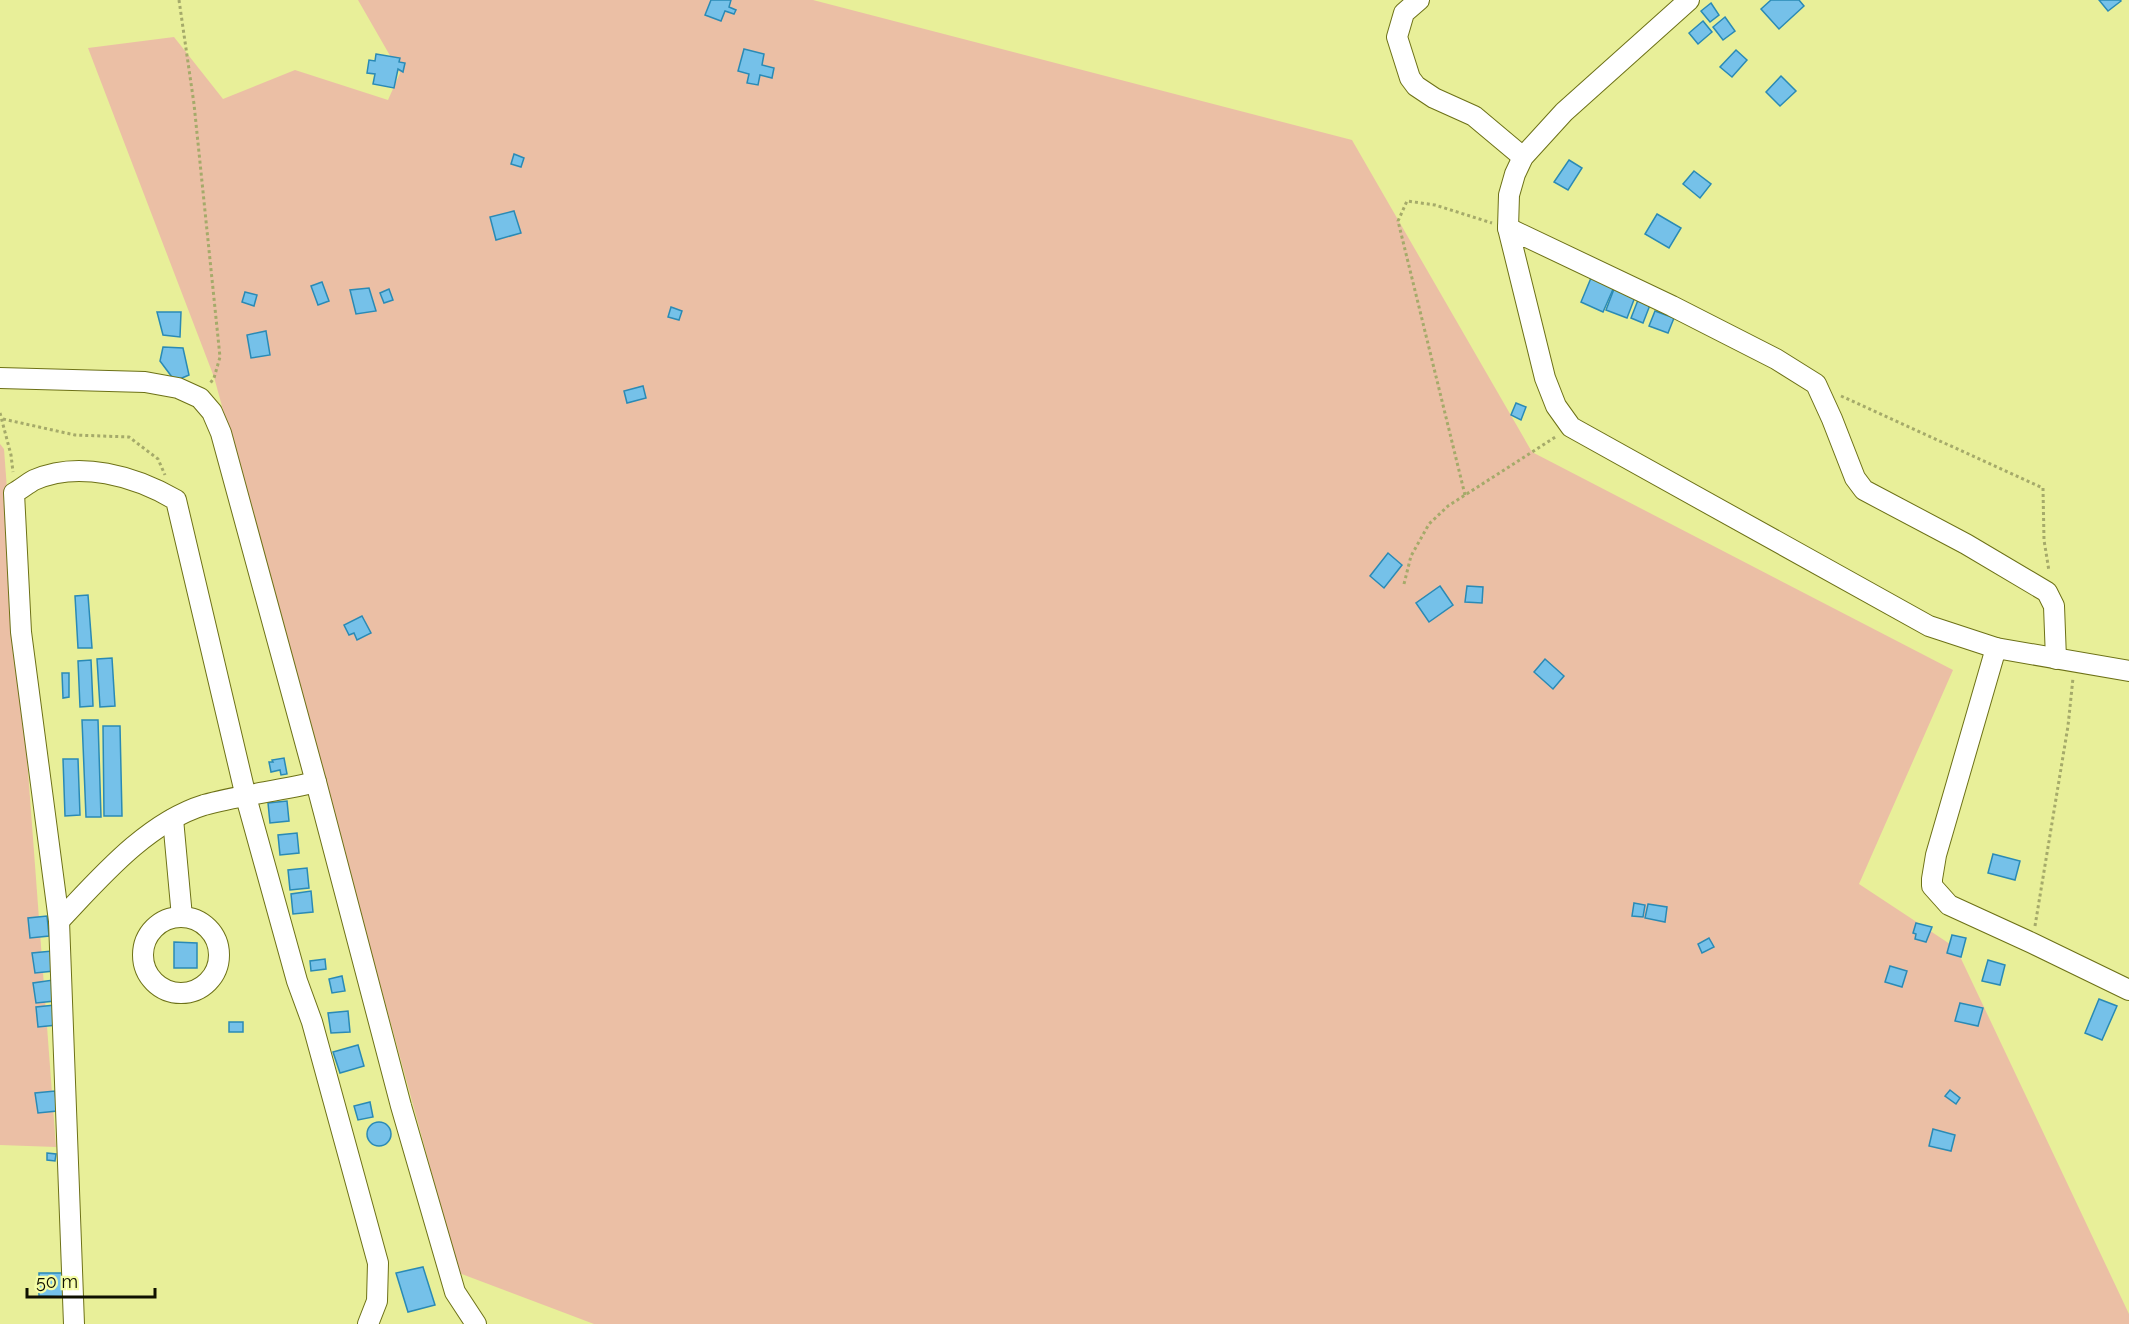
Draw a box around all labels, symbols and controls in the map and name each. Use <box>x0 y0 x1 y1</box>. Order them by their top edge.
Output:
scale bar <box>27 1261 154 1299</box>
text: 50 m <box>36 1271 78 1292</box>

